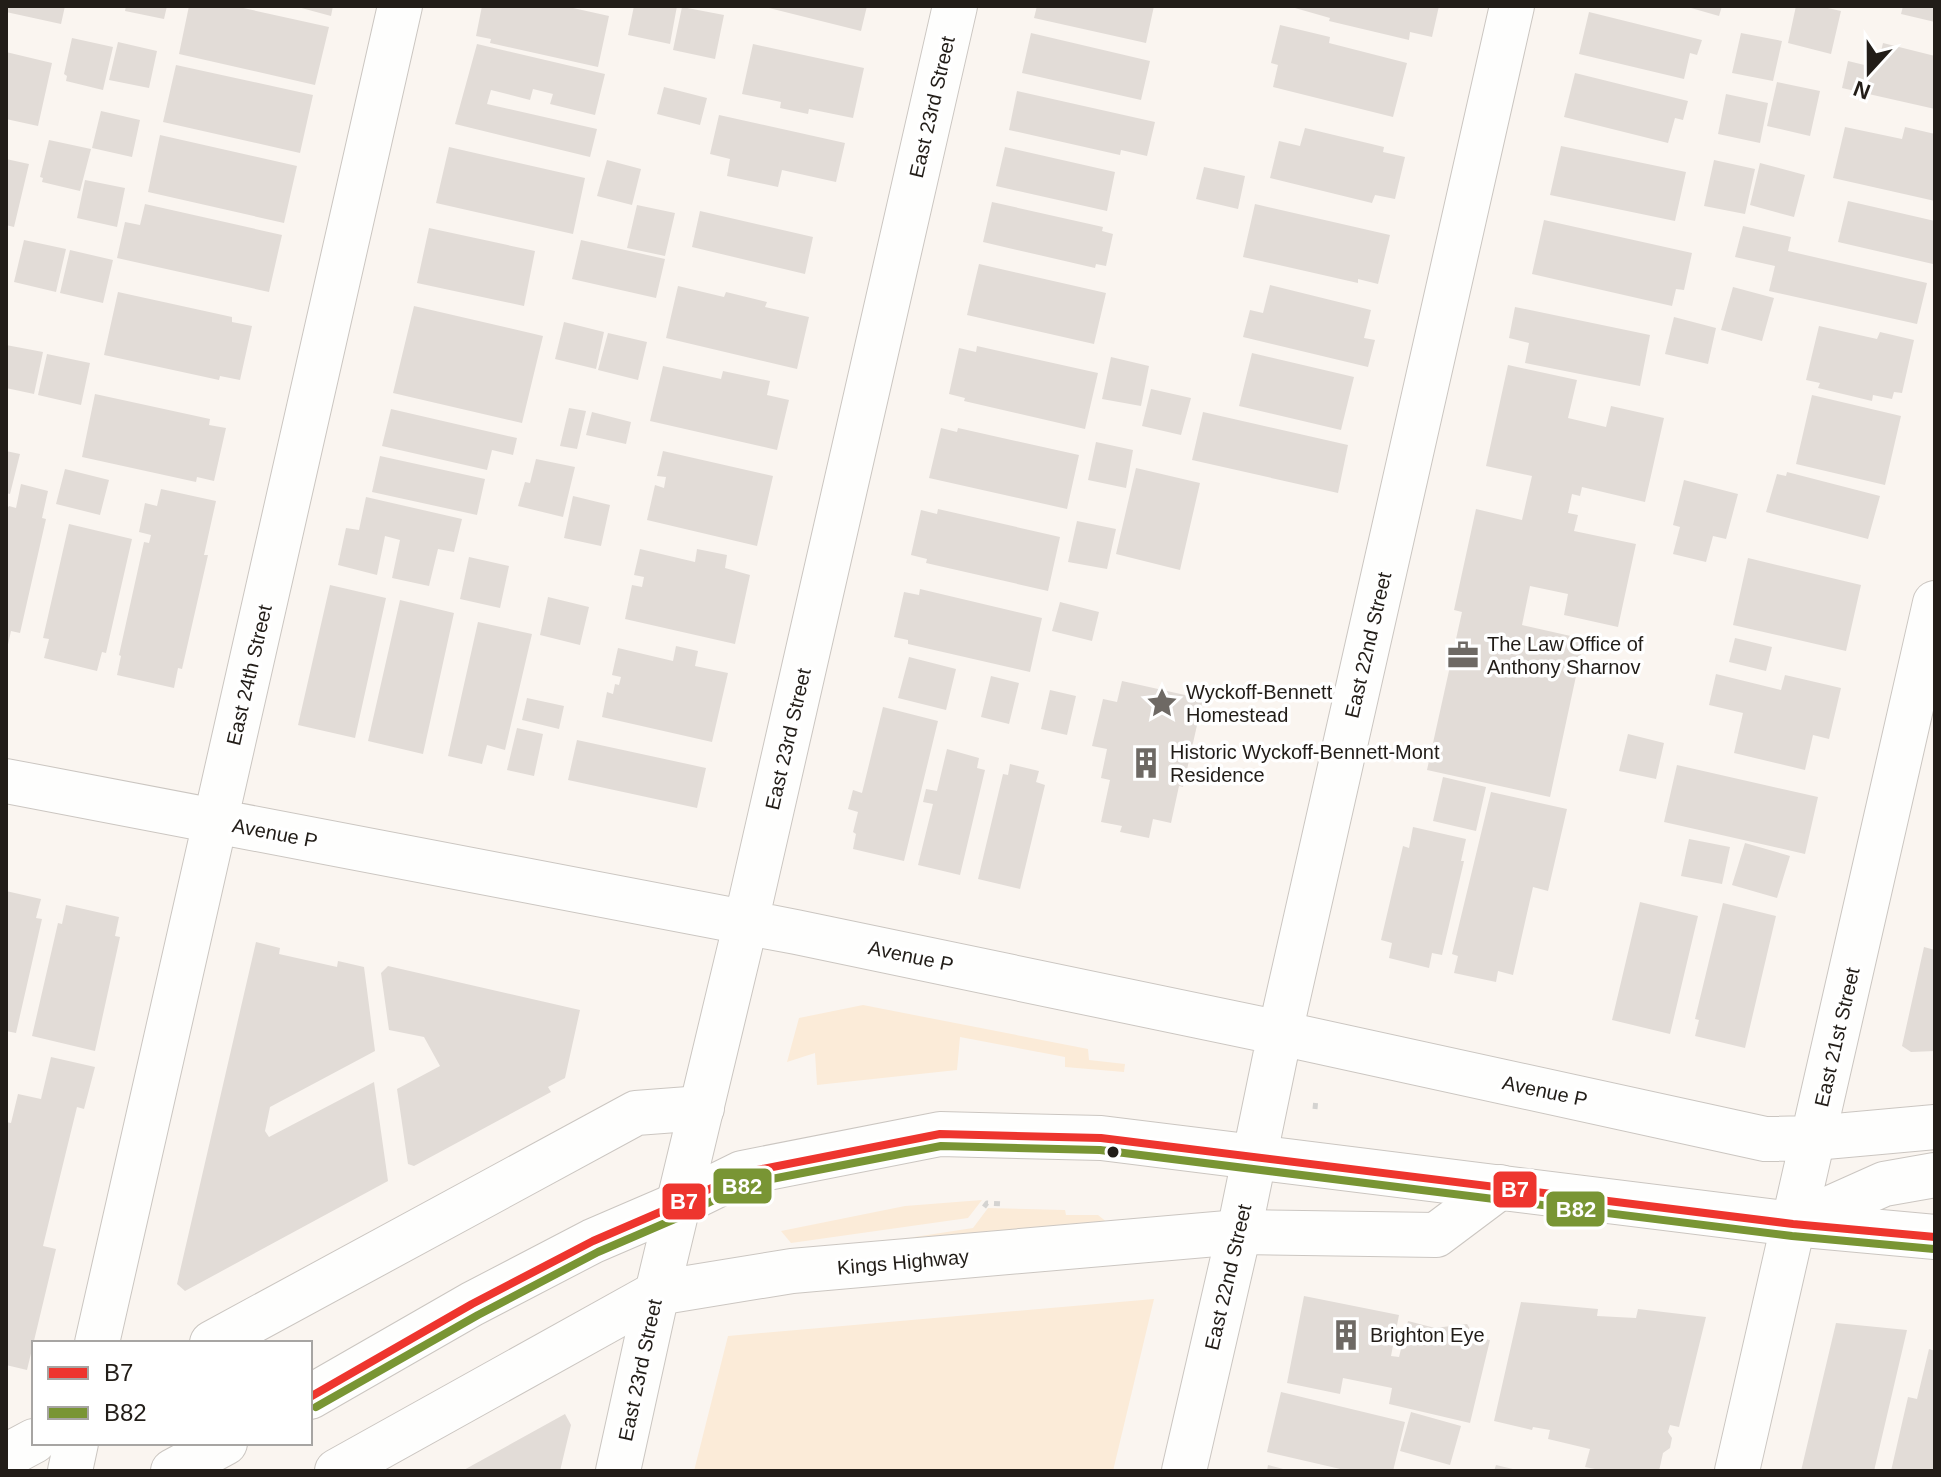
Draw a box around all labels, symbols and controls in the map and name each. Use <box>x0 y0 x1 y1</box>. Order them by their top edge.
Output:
north arrow <box>1829 32 1909 112</box>
street label: East 23rd Street <box>905 34 959 180</box>
text: N <box>1850 76 1874 105</box>
street label: East 22nd Street <box>1341 570 1396 720</box>
street label: East 24th Street <box>222 602 276 747</box>
place label: The Law Office of Anthony Sharnov <box>1487 633 1644 678</box>
office icon: The Law Office of Anthony Sharnov <box>1446 638 1480 672</box>
street label: East 23rd Street <box>761 666 815 812</box>
place label: Wyckoff-Bennett Homestead <box>1186 681 1333 726</box>
place icon: Wyckoff-Bennett Homestead <box>1145 686 1179 720</box>
place label: Historic Wyckoff-Bennett-Mont Residence <box>1170 741 1440 786</box>
building icon: Historic Wyckoff-Bennett-Mont Residence <box>1129 746 1163 780</box>
street label: Avenue P <box>231 814 319 852</box>
street label: Avenue P <box>866 936 956 976</box>
street label: East 21st Street <box>1810 965 1864 1109</box>
street label: Avenue P <box>1500 1071 1590 1111</box>
unlabelled marker <box>1105 1144 1121 1160</box>
line badge: B82 <box>712 1167 773 1205</box>
line badge: B7 <box>1492 1170 1538 1209</box>
text: B82 <box>722 1174 762 1199</box>
text: B7 <box>1501 1177 1529 1202</box>
line badge: B7 <box>661 1182 707 1221</box>
text: B7 <box>670 1189 698 1214</box>
line badge: B82 <box>1545 1190 1606 1228</box>
text: B82 <box>1556 1197 1596 1222</box>
street label: East 22nd Street <box>1201 1202 1256 1352</box>
street label: Kings Highway <box>836 1245 970 1279</box>
street label: East 23rd Street <box>614 1297 666 1443</box>
building icon: Brighton Eye <box>1329 1318 1363 1352</box>
place label: Brighton Eye <box>1370 1324 1485 1346</box>
legend <box>32 1341 312 1445</box>
text: B7 <box>104 1359 133 1386</box>
text: B82 <box>104 1399 147 1426</box>

